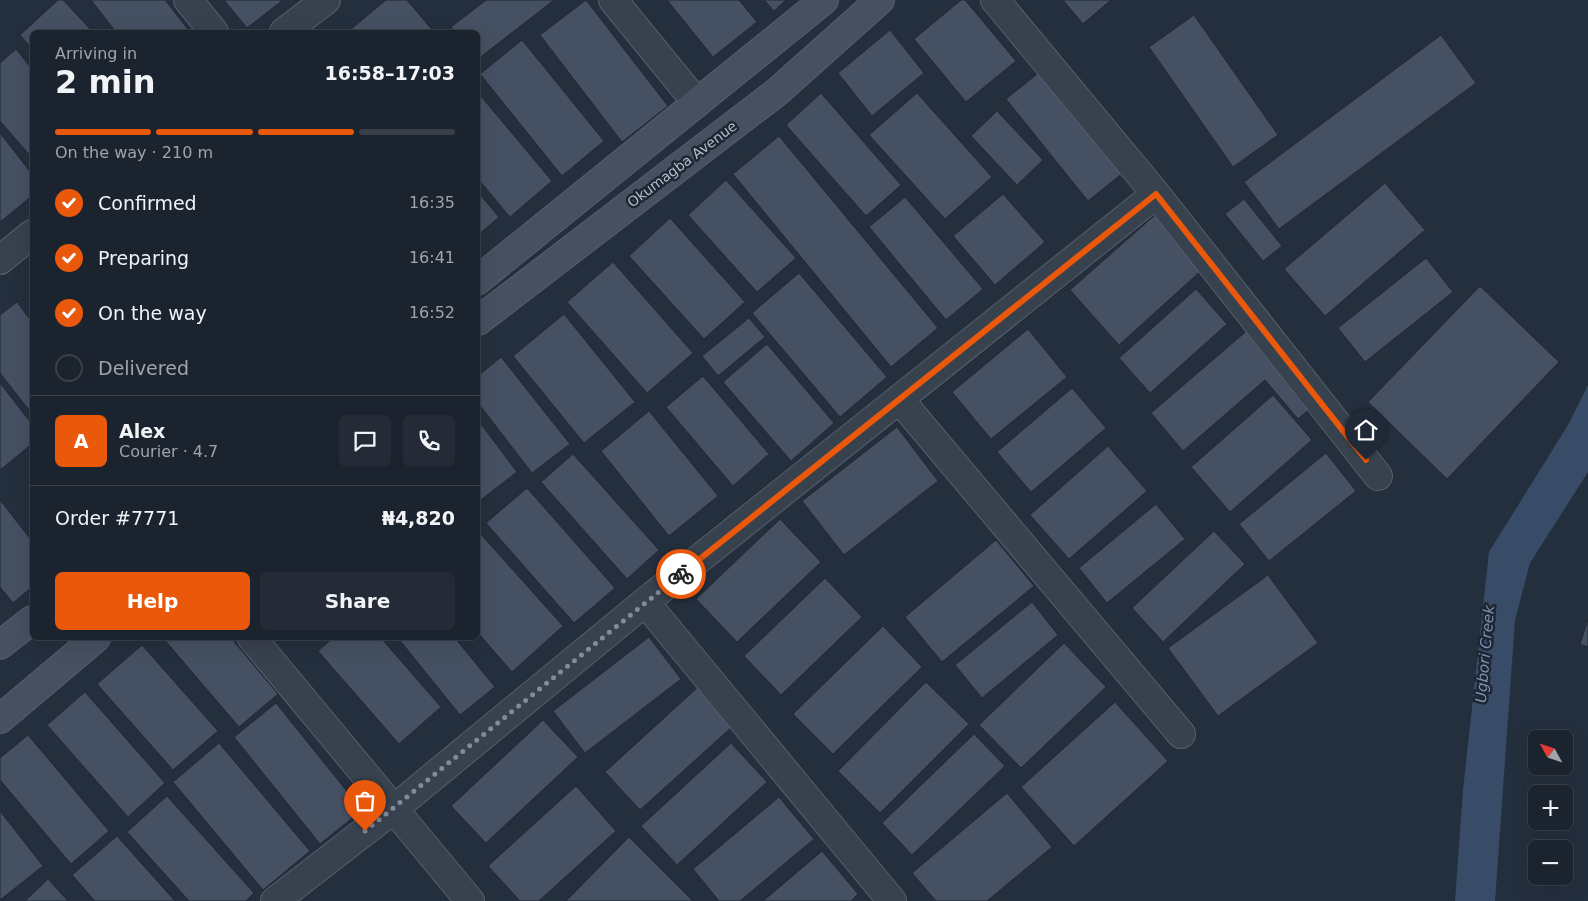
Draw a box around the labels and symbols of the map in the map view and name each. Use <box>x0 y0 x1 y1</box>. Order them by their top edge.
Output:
street label: Okumagba Avenue <box>624 118 740 210</box>
pin <box>1345 409 1387 460</box>
courier <box>656 549 706 599</box>
water label: Ugbori Creek <box>1472 603 1498 704</box>
north arrow <box>1528 730 1572 775</box>
pin <box>344 780 386 831</box>

